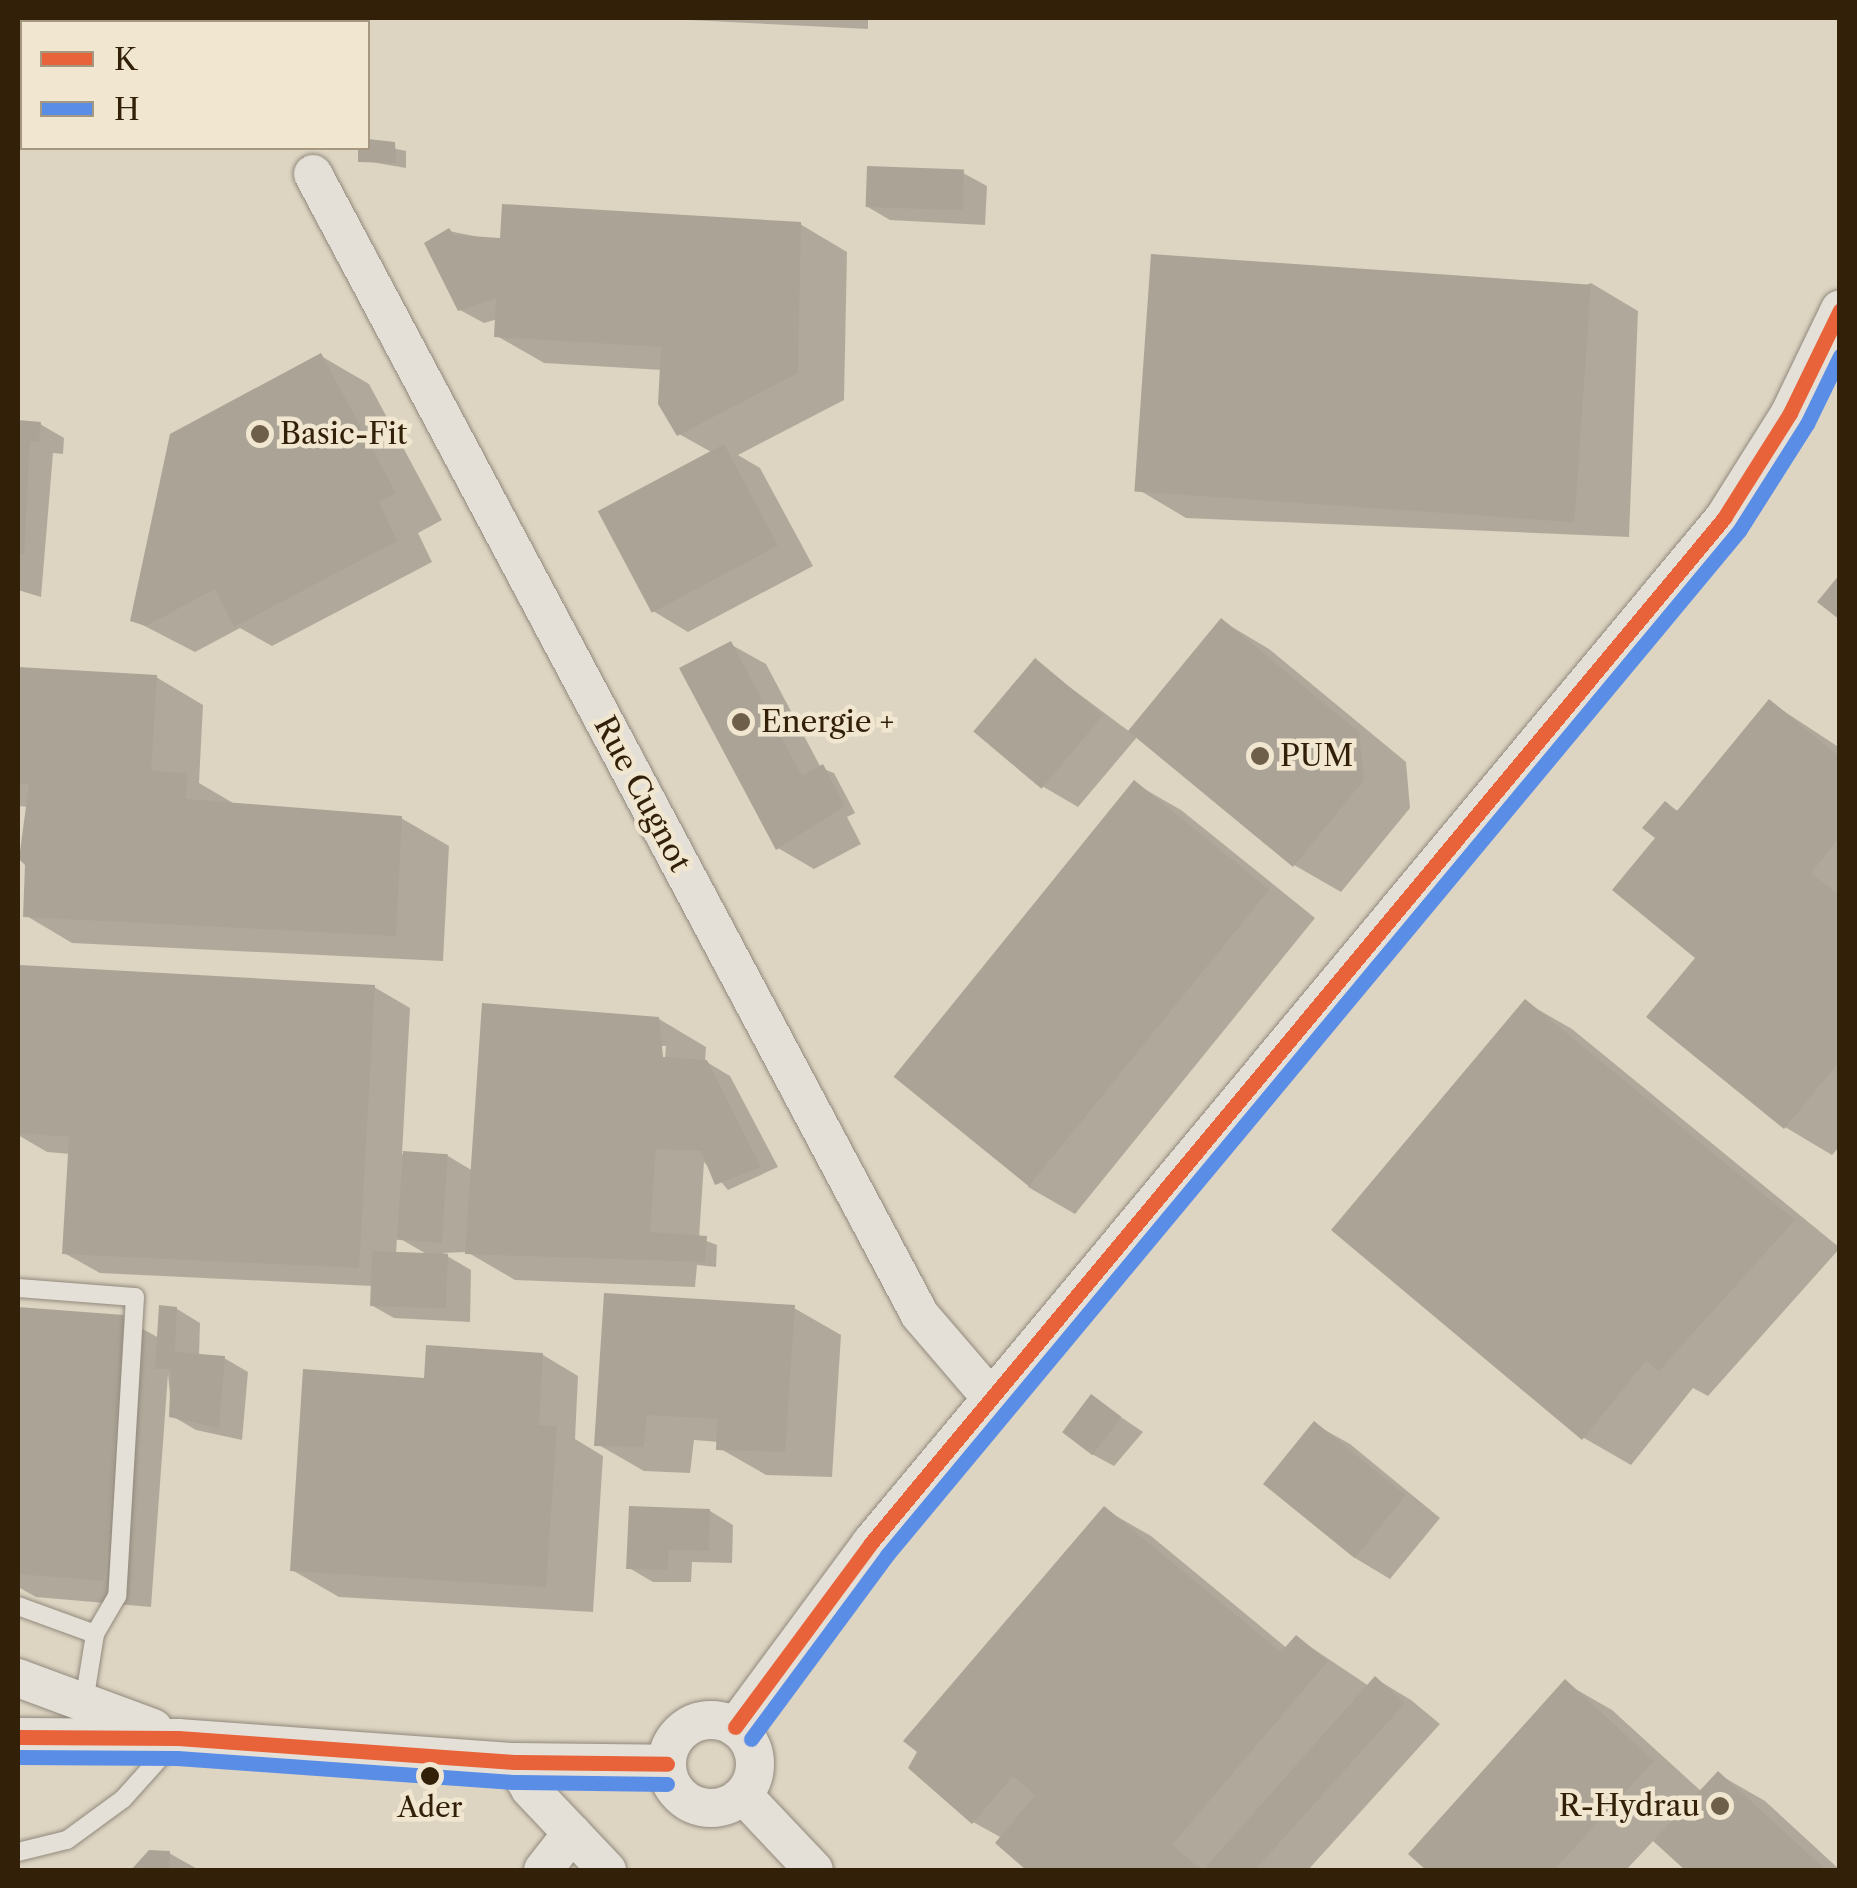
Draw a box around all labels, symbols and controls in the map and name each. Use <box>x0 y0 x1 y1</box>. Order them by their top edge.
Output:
legend <box>20 20 370 150</box>
text: K <box>114 41 137 78</box>
text: H <box>114 91 140 128</box>
place label: Basic-Fit <box>280 416 407 452</box>
marker: Basic-Fit <box>249 423 271 445</box>
place label: Energie + <box>761 704 894 740</box>
street label: Rue Cugnot <box>586 710 698 878</box>
marker: Energie + <box>730 711 752 733</box>
place label: PUM <box>1280 738 1353 774</box>
marker: PUM <box>1249 745 1271 767</box>
marker: Ader <box>420 1766 440 1786</box>
place label: R-Hydrau <box>1559 1788 1700 1824</box>
place label: Ader <box>398 1790 462 1824</box>
marker: R-Hydrau <box>1709 1795 1731 1817</box>

